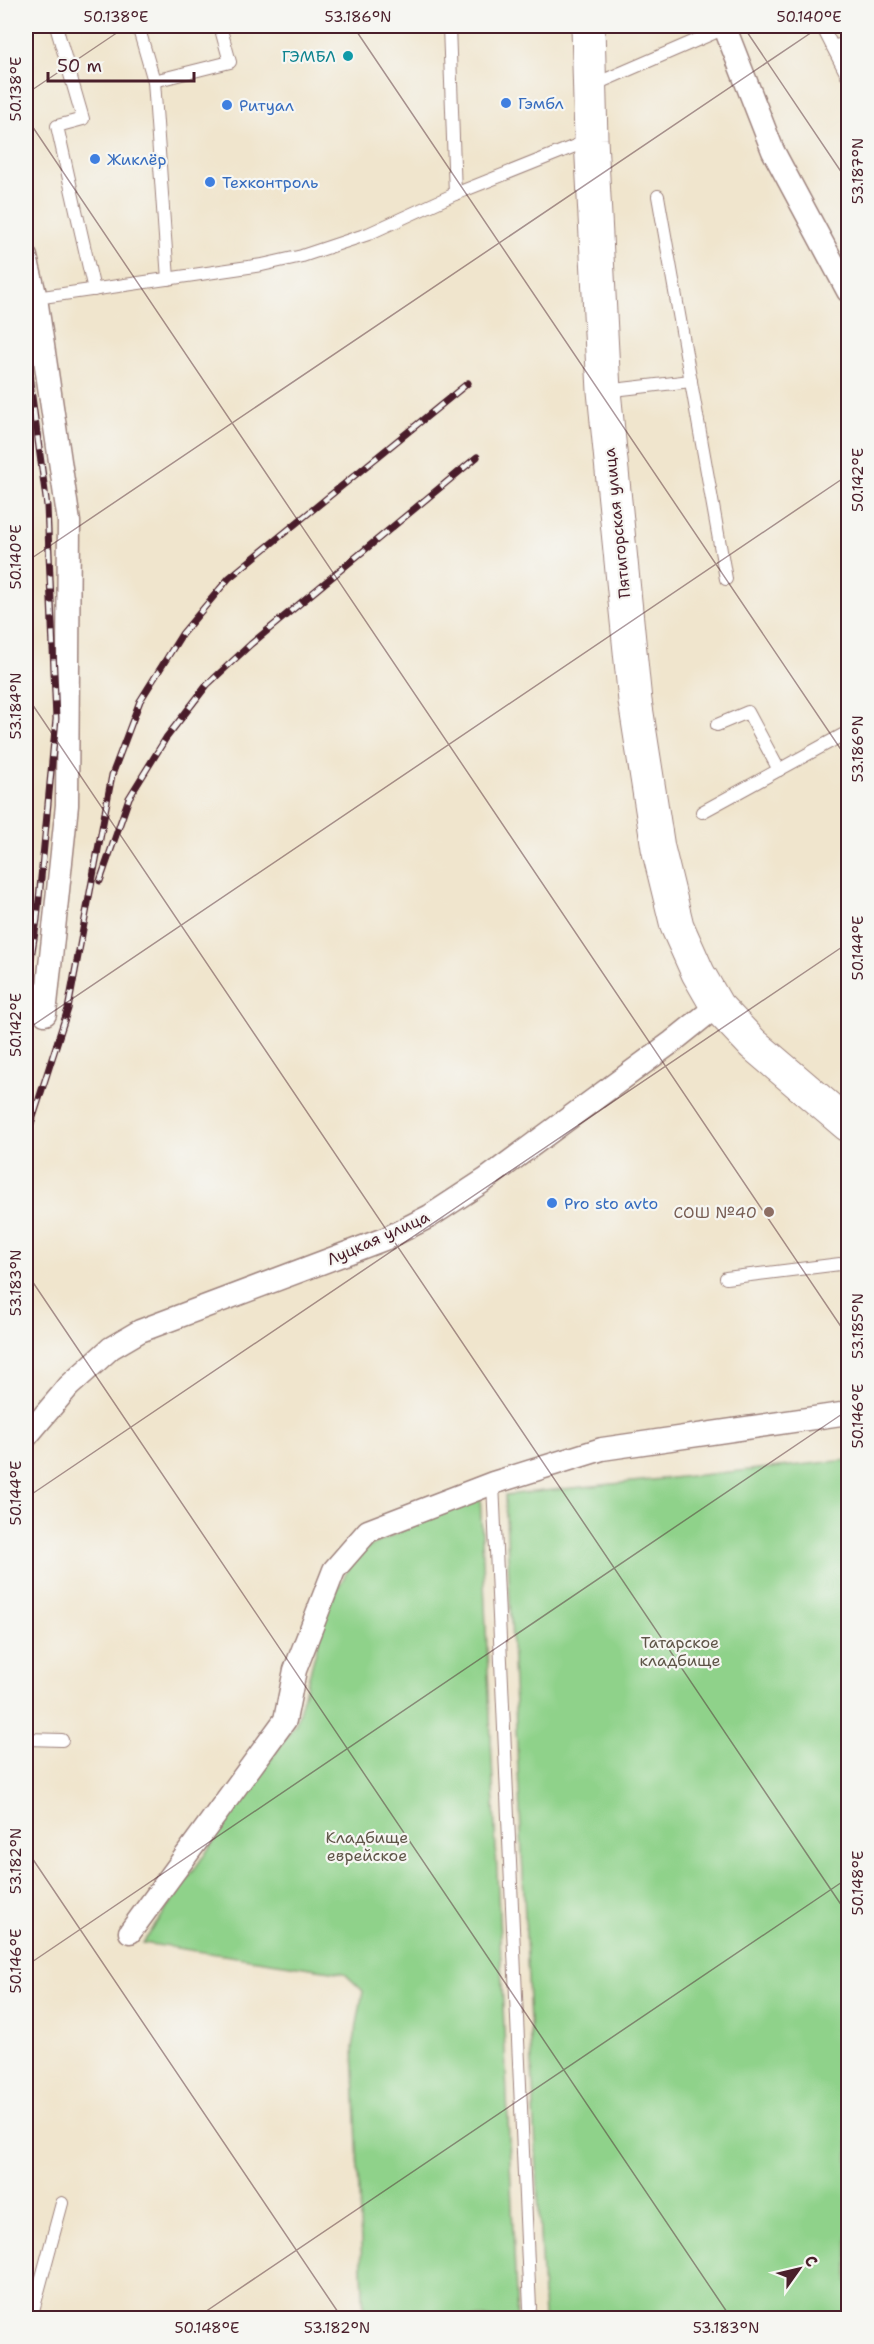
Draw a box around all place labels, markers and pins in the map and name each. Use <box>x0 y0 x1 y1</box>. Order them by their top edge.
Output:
place label: ГЭМБЛ <box>282 46 336 67</box>
marker: ГЭМБЛ <box>341 49 355 63</box>
place label: Гэмбл <box>518 93 564 114</box>
place label: Ритуал <box>239 95 294 116</box>
marker: Гэмбл <box>499 96 513 110</box>
marker: Ритуал <box>220 98 234 112</box>
place label: Жиклёр <box>107 149 167 170</box>
marker: Жиклёр <box>88 152 102 166</box>
place label: Техконтроль <box>222 172 318 193</box>
marker: Техконтроль <box>203 175 217 189</box>
place label: Pro sto avto <box>564 1193 658 1214</box>
marker: Pro sto avto <box>545 1196 559 1210</box>
place label: СОШ №40 <box>674 1202 757 1223</box>
marker: СОШ №40 <box>762 1205 776 1219</box>

